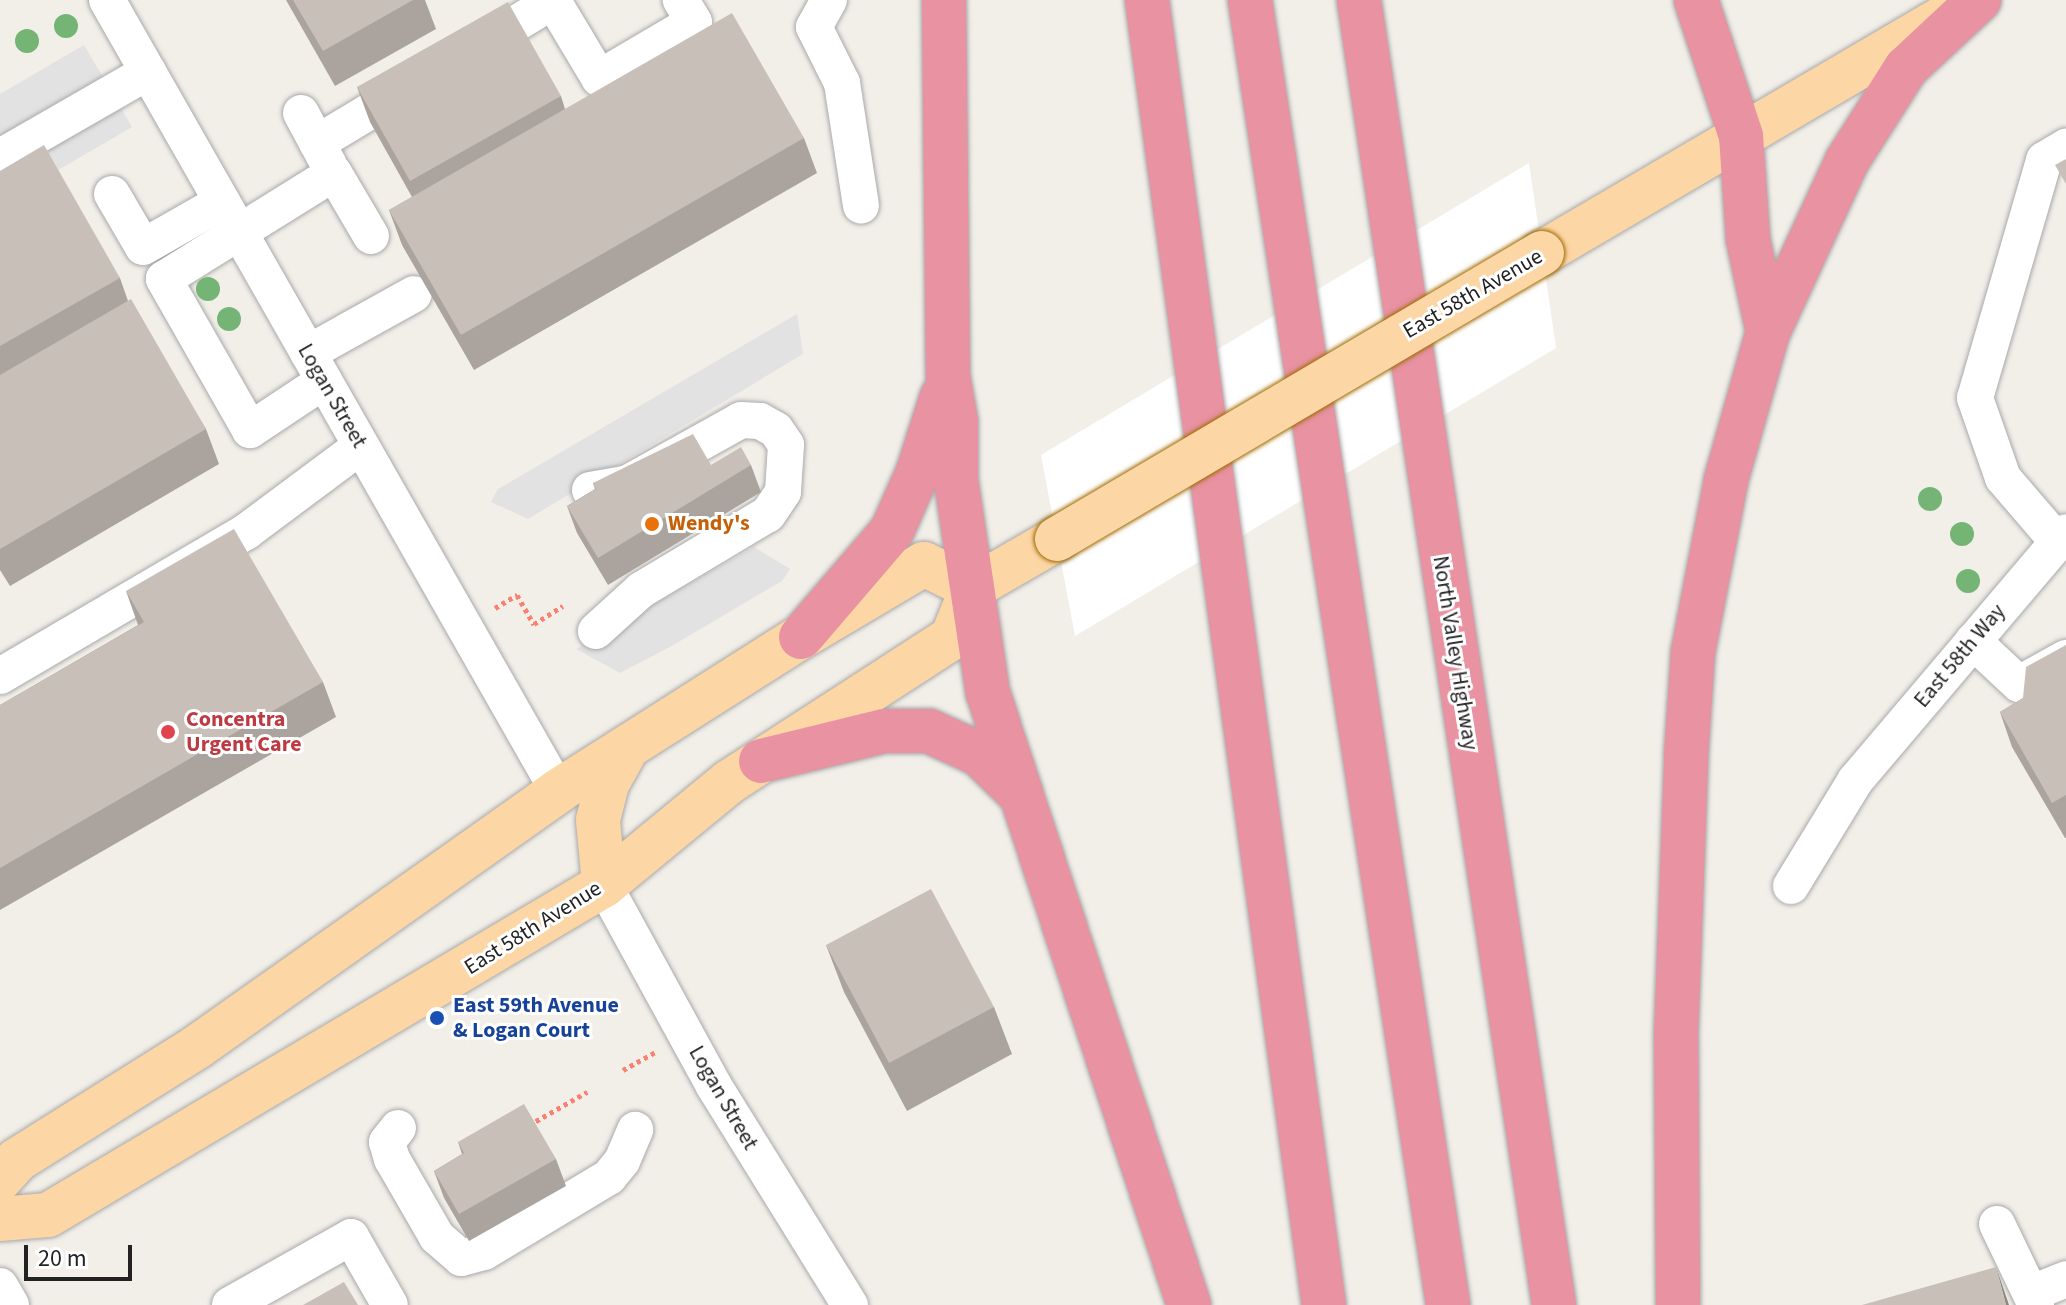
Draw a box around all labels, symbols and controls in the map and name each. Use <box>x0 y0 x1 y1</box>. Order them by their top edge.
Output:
street label: East 58th Avenue <box>1399 243 1547 345</box>
street label: Logan Street <box>292 339 372 453</box>
place label: Wendy's <box>668 511 750 537</box>
marker: Wendy's <box>643 515 661 533</box>
street label: North Valley Highway <box>1427 554 1483 752</box>
street label: East 58th Way <box>1909 599 2011 713</box>
place label: Concentra Urgent Care <box>186 706 302 758</box>
marker: Concentra Urgent Care <box>157 721 179 743</box>
street label: East 58th Avenue <box>460 875 606 981</box>
place label: East 59th Avenue & Logan Court <box>453 992 619 1044</box>
marker: East 59th Avenue & Logan Court <box>428 1009 446 1027</box>
street label: Logan Street <box>683 1041 763 1155</box>
scale bar <box>28 1229 136 1279</box>
text: 20 m <box>38 1241 87 1276</box>

